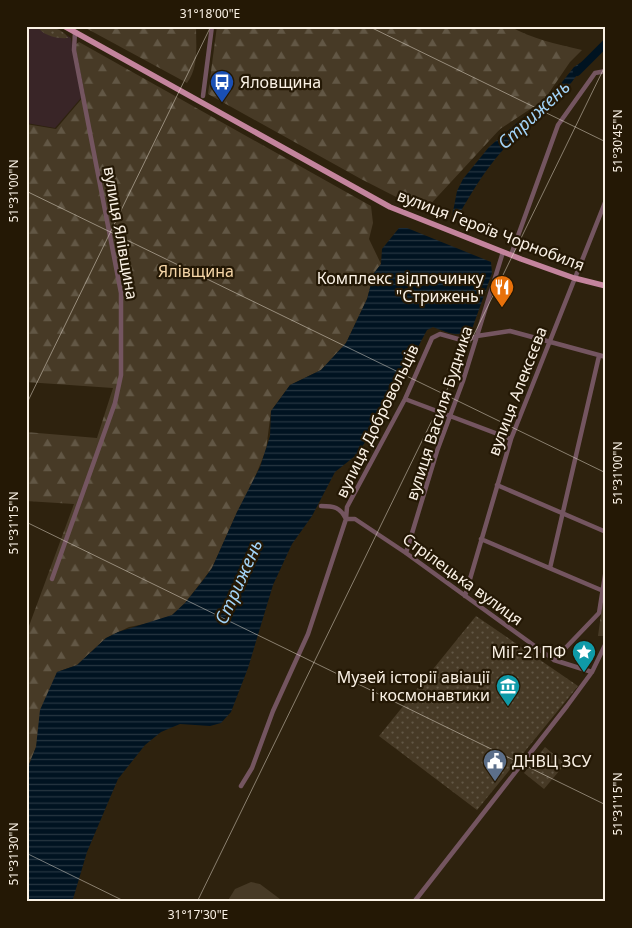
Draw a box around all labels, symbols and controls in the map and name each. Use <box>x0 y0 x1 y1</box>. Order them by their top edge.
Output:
text: 31°18'00"E <box>180 5 240 22</box>
bus stop icon: Яловщина <box>209 69 235 103</box>
place label: Яловщина <box>240 71 321 93</box>
water label: Стрижень <box>492 75 575 154</box>
text: 51°30'45"N <box>609 109 626 173</box>
text: 51°31'00"N <box>5 159 22 223</box>
street label: вулиця Ялівщина <box>98 165 144 301</box>
street label: вулиця Героїв Чорнобиля <box>394 184 588 276</box>
park label: Ялівщина <box>158 260 234 282</box>
place label: Комплекс відпочинку "Стрижень" <box>317 267 485 307</box>
restaurant icon: Комплекс відпочинку "Стрижень" <box>489 274 515 308</box>
street label: вулиця Василя Будника <box>400 323 478 503</box>
street label: вулиця Алексєєва <box>482 323 552 459</box>
street label: вулиця Добровольців <box>330 341 424 501</box>
text: 51°31'00"N <box>609 441 626 505</box>
text: 51°31'15"N <box>5 491 22 555</box>
street label: Стрілецька вулиця <box>398 528 528 630</box>
water label: Стрижень <box>209 535 267 628</box>
place icon: МіГ-21ПФ <box>571 639 597 673</box>
place label: МіГ-21ПФ <box>492 641 566 663</box>
place label: Музей історії авіації і космонавтики <box>337 666 490 706</box>
museum icon: Музей історії авіації і космонавтики <box>495 673 521 707</box>
public building icon: ДНВЦ ЗСУ <box>482 748 508 782</box>
place label: ДНВЦ ЗСУ <box>512 750 591 772</box>
text: 51°31'15"N <box>609 772 626 836</box>
text: 51°31'30"N <box>5 822 22 886</box>
text: 31°17'30"E <box>168 906 228 923</box>

